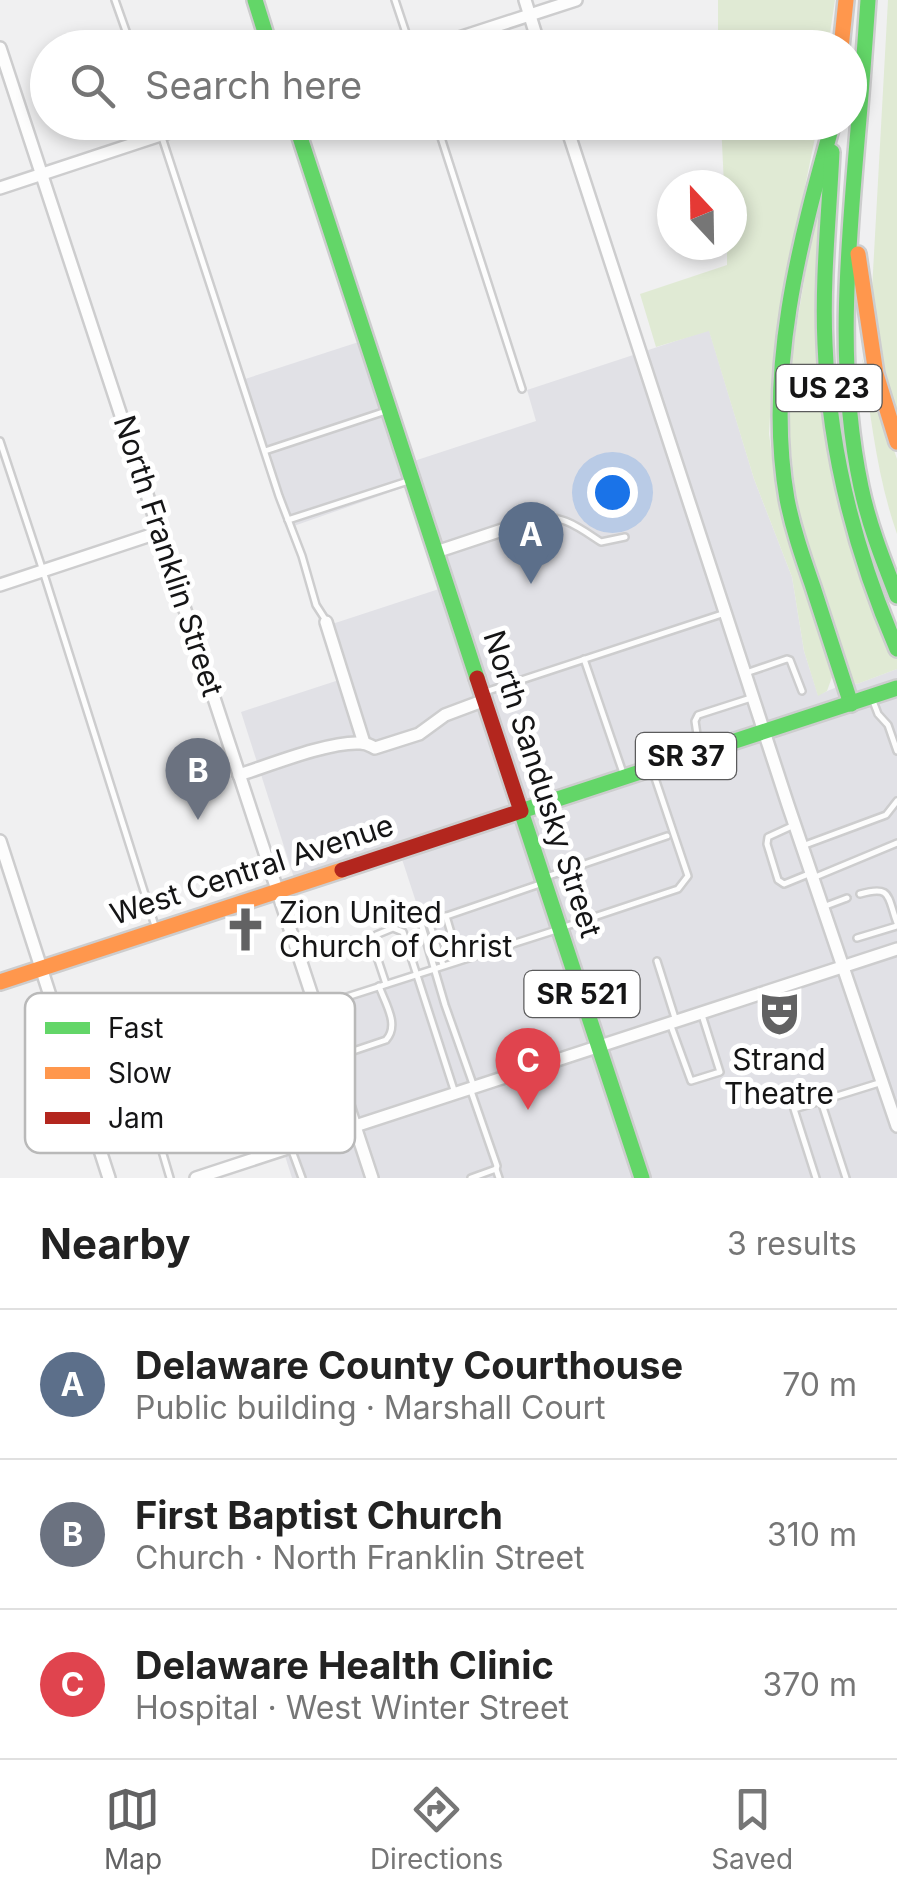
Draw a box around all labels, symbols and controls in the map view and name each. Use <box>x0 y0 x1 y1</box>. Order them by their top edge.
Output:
search box <box>30 30 867 140</box>
icon: search <box>65 58 120 113</box>
text: Search here <box>145 62 362 108</box>
north arrow <box>657 170 747 260</box>
road number: US 23 <box>776 365 882 411</box>
street label: North Franklin Street <box>107 411 231 701</box>
your location <box>587 467 638 518</box>
pin: A <box>498 502 564 584</box>
street label: North Sandusky Street <box>476 626 610 942</box>
road number: SR 37 <box>636 733 736 779</box>
pin: B <box>166 738 230 820</box>
street label: West Central Avenue <box>105 806 398 932</box>
place label: Zion United Church of Christ <box>279 894 513 964</box>
church icon: Zion United Church of Christ <box>222 906 270 954</box>
road number: SR 521 <box>524 971 640 1017</box>
theatre icon: Strand Theatre <box>755 989 803 1037</box>
legend <box>25 993 355 1153</box>
text: Fast <box>108 1011 164 1045</box>
pin: C <box>496 1028 560 1110</box>
place label: Strand Theatre <box>724 1041 834 1111</box>
text: Slow <box>108 1056 172 1090</box>
text: Jam <box>108 1101 164 1135</box>
text: Nearby <box>40 1218 191 1269</box>
text: 3 results <box>727 1224 857 1263</box>
text: Delaware County Courthouse <box>135 1342 683 1388</box>
text: A <box>61 1365 84 1404</box>
text: 70 m <box>782 1365 857 1404</box>
text: Public building · Marshall Court <box>135 1388 606 1427</box>
text: First Baptist Church <box>135 1492 503 1538</box>
text: B <box>62 1515 83 1554</box>
text: 310 m <box>767 1515 857 1554</box>
text: Church · North Franklin Street <box>135 1538 585 1577</box>
text: Delaware Health Clinic <box>135 1642 554 1688</box>
text: C <box>61 1665 84 1704</box>
text: 370 m <box>762 1665 857 1704</box>
text: Hospital · West Winter Street <box>135 1688 569 1727</box>
tab: Map <box>104 1782 162 1876</box>
tab: Directions <box>370 1782 503 1876</box>
tab: Saved <box>711 1782 793 1876</box>

